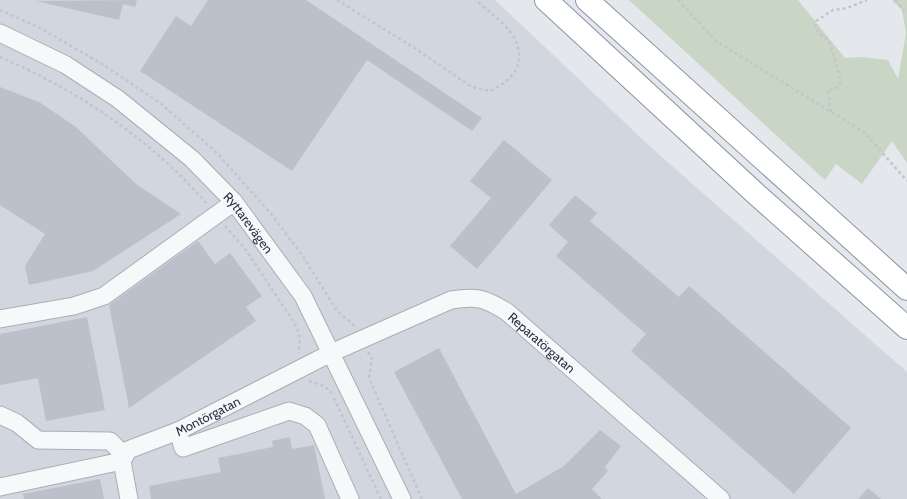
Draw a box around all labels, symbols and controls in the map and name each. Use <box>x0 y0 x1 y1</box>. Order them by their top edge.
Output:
street label: Ryttarevägen <box>220 188 277 256</box>
street label: Reparatörgatan <box>505 309 579 376</box>
street label: Montörgatan <box>173 393 243 439</box>

